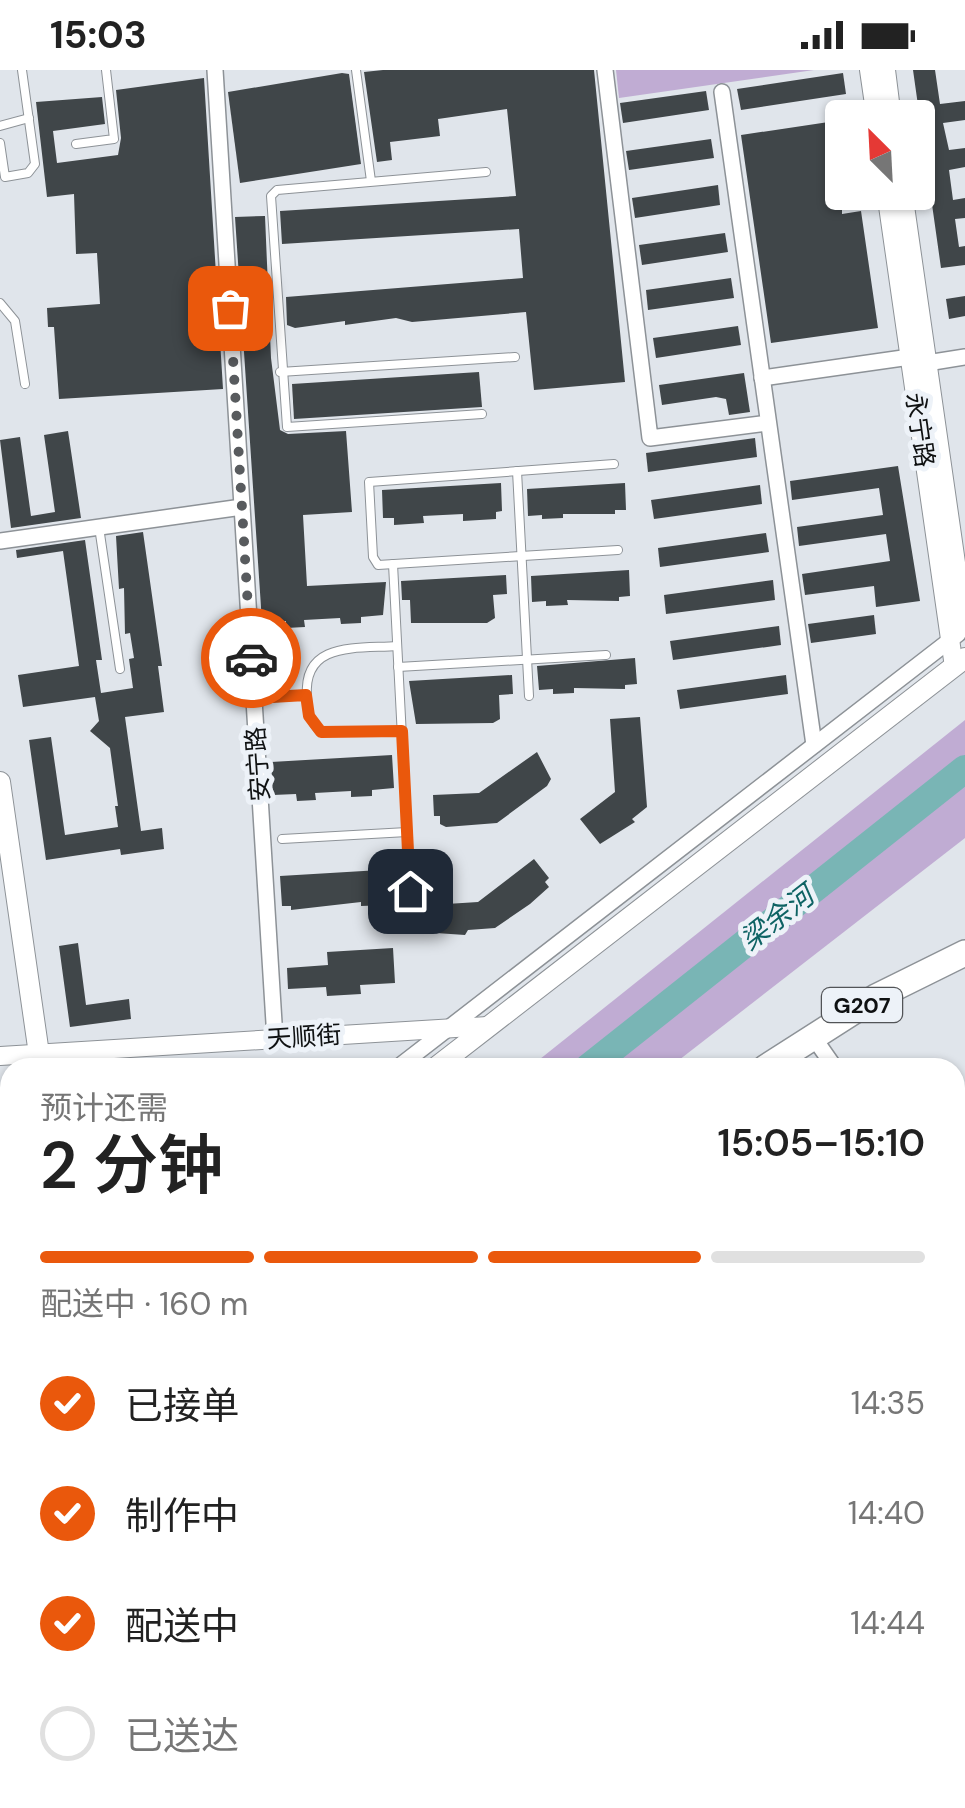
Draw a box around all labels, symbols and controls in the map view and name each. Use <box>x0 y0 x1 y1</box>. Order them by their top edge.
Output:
text: 15:03 <box>50 10 147 60</box>
north arrow <box>825 100 935 210</box>
map controls <box>825 100 935 210</box>
pin <box>188 266 273 351</box>
icon: bag <box>203 281 258 336</box>
street label: 永宁路 <box>898 391 942 469</box>
courier <box>201 608 301 708</box>
icon: car <box>224 631 279 686</box>
street label: 安宁路 <box>239 725 277 803</box>
pin <box>368 849 453 934</box>
icon: home <box>383 864 438 919</box>
water label: 梁余河 <box>733 874 825 958</box>
road number: G207 <box>822 988 902 1022</box>
street label: 天顺街 <box>265 1018 343 1056</box>
text: 预计还需 <box>40 1087 168 1129</box>
text: 15:05–15:10 <box>718 1118 925 1168</box>
text: 2 分钟 <box>40 1124 223 1208</box>
text: 配送中 · 160 m <box>40 1283 248 1325</box>
icon: check <box>40 1376 95 1431</box>
text: 已接单 <box>125 1381 239 1431</box>
text: 14:35 <box>851 1382 925 1424</box>
icon: check <box>40 1486 95 1541</box>
text: 制作中 <box>125 1491 239 1541</box>
text: 14:40 <box>848 1492 925 1534</box>
icon: check <box>40 1596 95 1651</box>
text: 配送中 <box>125 1601 239 1651</box>
text: 14:44 <box>850 1602 925 1644</box>
text: 已送达 <box>125 1711 239 1761</box>

